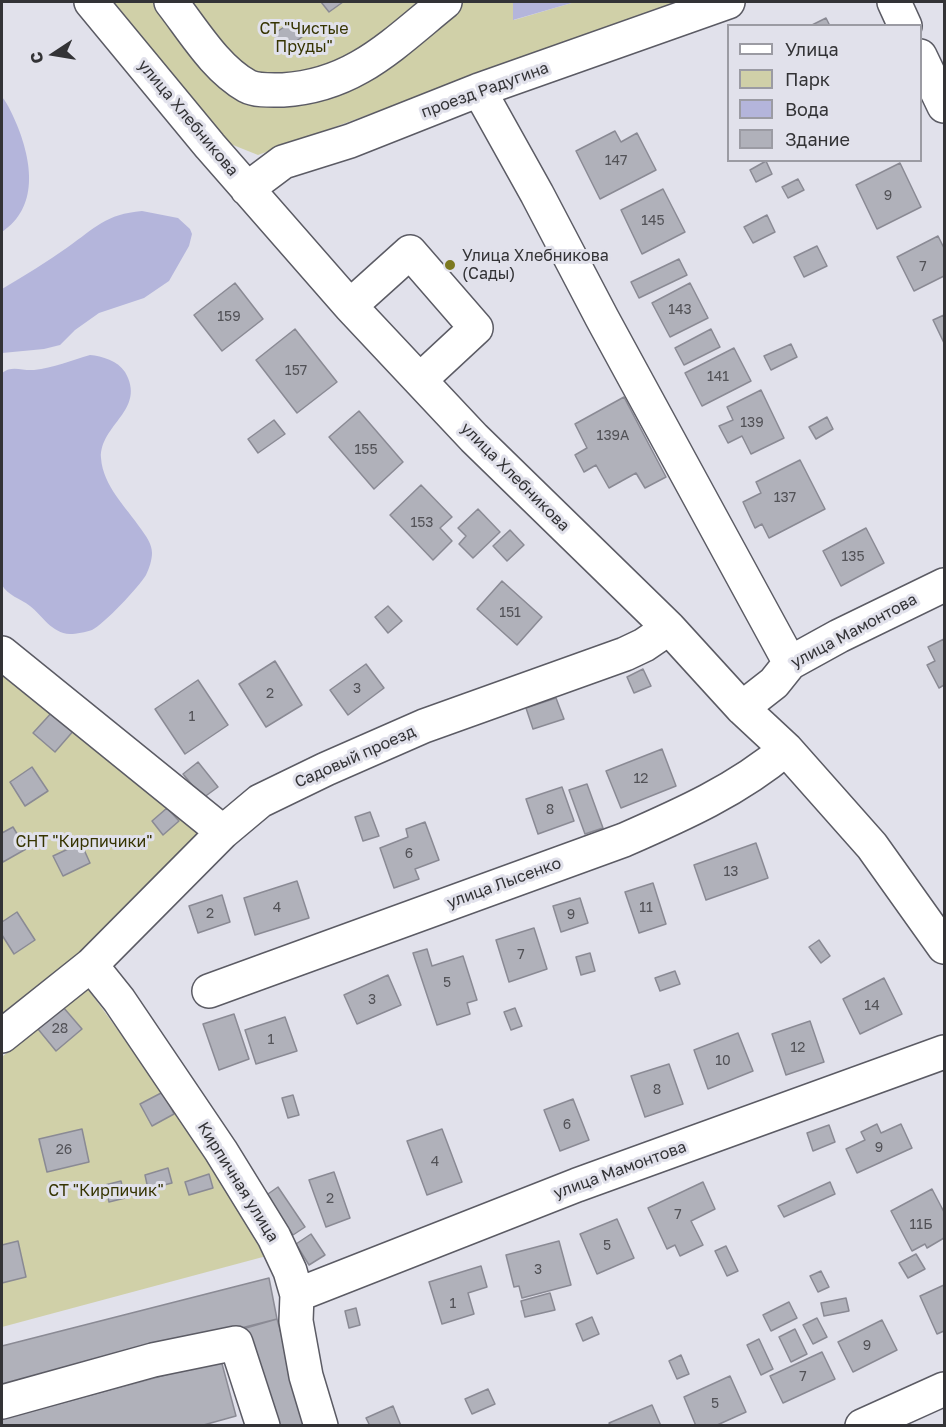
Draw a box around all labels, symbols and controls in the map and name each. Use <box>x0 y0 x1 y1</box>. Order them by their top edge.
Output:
park label: СТ "Чистые Пруды" <box>259 19 349 57</box>
north arrow <box>24 24 84 84</box>
legend <box>727 24 922 162</box>
text: Улица <box>785 38 839 60</box>
text: С <box>25 50 47 65</box>
street label: улица Хлебникова <box>134 56 242 180</box>
street label: проезд Радугина <box>419 58 551 122</box>
text: Парк <box>785 68 830 90</box>
text: Вода <box>785 98 829 120</box>
text: Здание <box>785 128 850 150</box>
house number: 147 <box>605 153 627 169</box>
house number: 9 <box>884 188 892 204</box>
house number: 145 <box>641 213 665 229</box>
place label: Улица Хлебникова (Сады) <box>462 246 609 284</box>
marker: Улица Хлебникова (Сады) <box>443 258 457 272</box>
house number: 7 <box>919 259 927 275</box>
house number: 143 <box>668 302 692 318</box>
house number: 159 <box>217 309 241 325</box>
house number: 157 <box>285 363 307 379</box>
house number: 141 <box>707 369 729 385</box>
house number: 139 <box>740 415 764 431</box>
street label: улица Хлебникова <box>457 419 573 535</box>
house number: 139А <box>597 428 629 444</box>
house number: 155 <box>354 442 378 458</box>
house number: 137 <box>774 490 796 506</box>
house number: 153 <box>410 515 434 531</box>
house number: 135 <box>841 549 865 565</box>
street label: улица Мамонтова <box>788 590 920 672</box>
house number: 151 <box>499 605 521 621</box>
house number: 3 <box>353 681 361 697</box>
house number: 2 <box>266 686 274 702</box>
house number: 1 <box>189 709 195 725</box>
street label: Садовый проезд <box>292 722 418 792</box>
house number: 12 <box>634 771 648 787</box>
house number: 8 <box>546 802 554 818</box>
park label: СНТ "Кирпичики" <box>15 832 153 852</box>
house number: 6 <box>405 846 413 862</box>
street label: улица Лысенко <box>444 853 564 913</box>
house number: 13 <box>724 864 738 880</box>
house number: 4 <box>273 900 281 916</box>
house number: 11 <box>639 900 653 916</box>
house number: 2 <box>206 906 214 922</box>
house number: 9 <box>567 907 575 923</box>
house number: 7 <box>517 947 525 963</box>
house number: 5 <box>443 975 451 991</box>
house number: 3 <box>368 992 376 1008</box>
house number: 14 <box>864 998 880 1014</box>
house number: 28 <box>52 1021 68 1037</box>
house number: 1 <box>268 1032 274 1048</box>
house number: 12 <box>791 1040 805 1056</box>
house number: 10 <box>715 1053 731 1069</box>
house number: 8 <box>653 1082 661 1098</box>
house number: 6 <box>563 1117 571 1133</box>
street label: Кирпичная улица <box>193 1118 283 1246</box>
street label: улица Мамонтова <box>551 1137 689 1203</box>
house number: 9 <box>875 1140 883 1156</box>
house number: 26 <box>56 1142 72 1158</box>
house number: 4 <box>431 1154 439 1170</box>
park label: СТ "Кирпичик" <box>48 1181 164 1201</box>
house number: 2 <box>326 1191 334 1207</box>
house number: 7 <box>674 1207 682 1223</box>
house number: 11Б <box>910 1217 932 1233</box>
house number: 5 <box>603 1238 611 1254</box>
house number: 3 <box>534 1262 542 1278</box>
house number: 1 <box>450 1296 456 1312</box>
house number: 9 <box>863 1338 871 1354</box>
house number: 7 <box>799 1369 807 1385</box>
house number: 5 <box>711 1396 719 1412</box>

